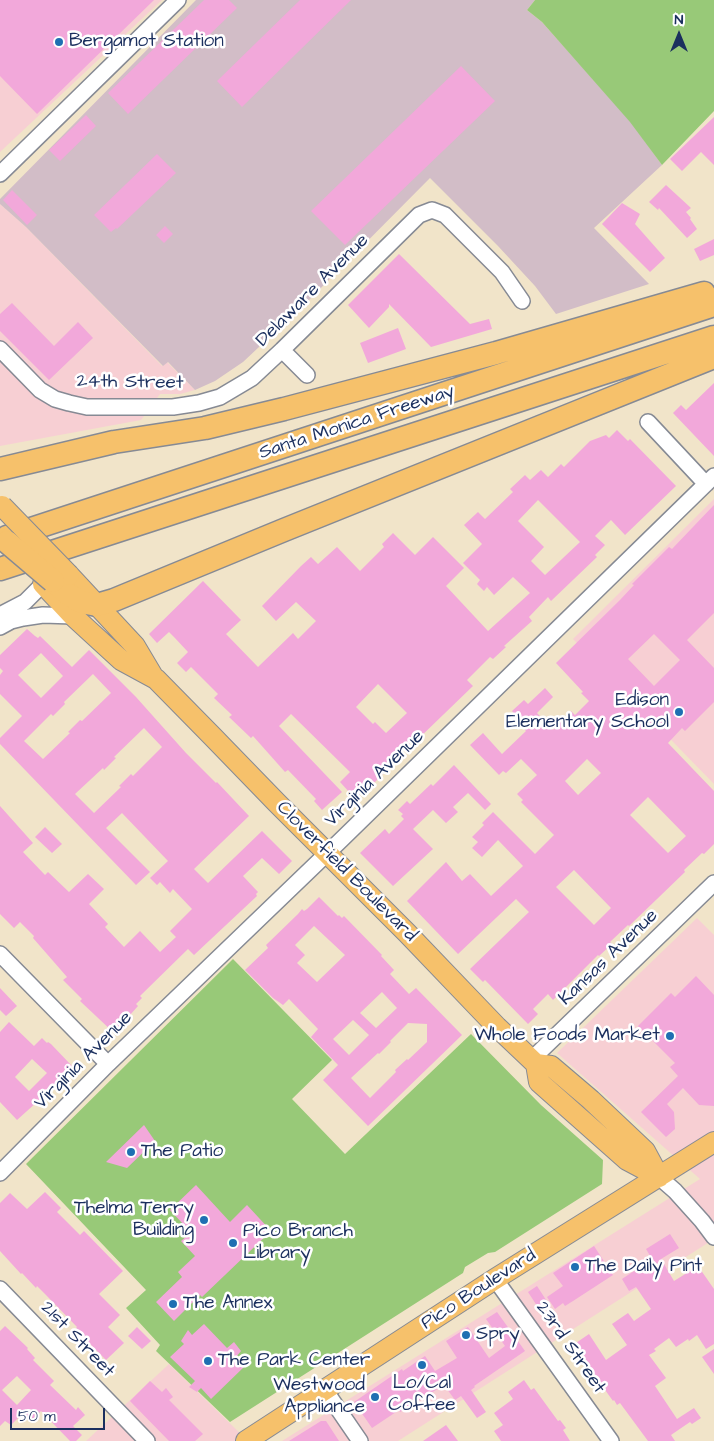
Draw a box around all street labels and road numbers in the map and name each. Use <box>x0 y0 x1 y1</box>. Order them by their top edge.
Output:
street label: Delaware Avenue <box>252 230 374 352</box>
street label: 24th Street <box>76 371 184 395</box>
street label: Santa Monica Freeway <box>256 381 458 465</box>
street label: Virginia Avenue <box>321 726 429 832</box>
street label: Cloverfield Boulevard <box>271 797 421 947</box>
street label: Kansas Avenue <box>555 905 663 1011</box>
street label: Virginia Avenue <box>30 1007 138 1115</box>
street label: Pico Boulevard <box>417 1244 541 1336</box>
street label: 21st Street <box>35 1297 119 1383</box>
street label: 23rd Street <box>530 1298 610 1398</box>

